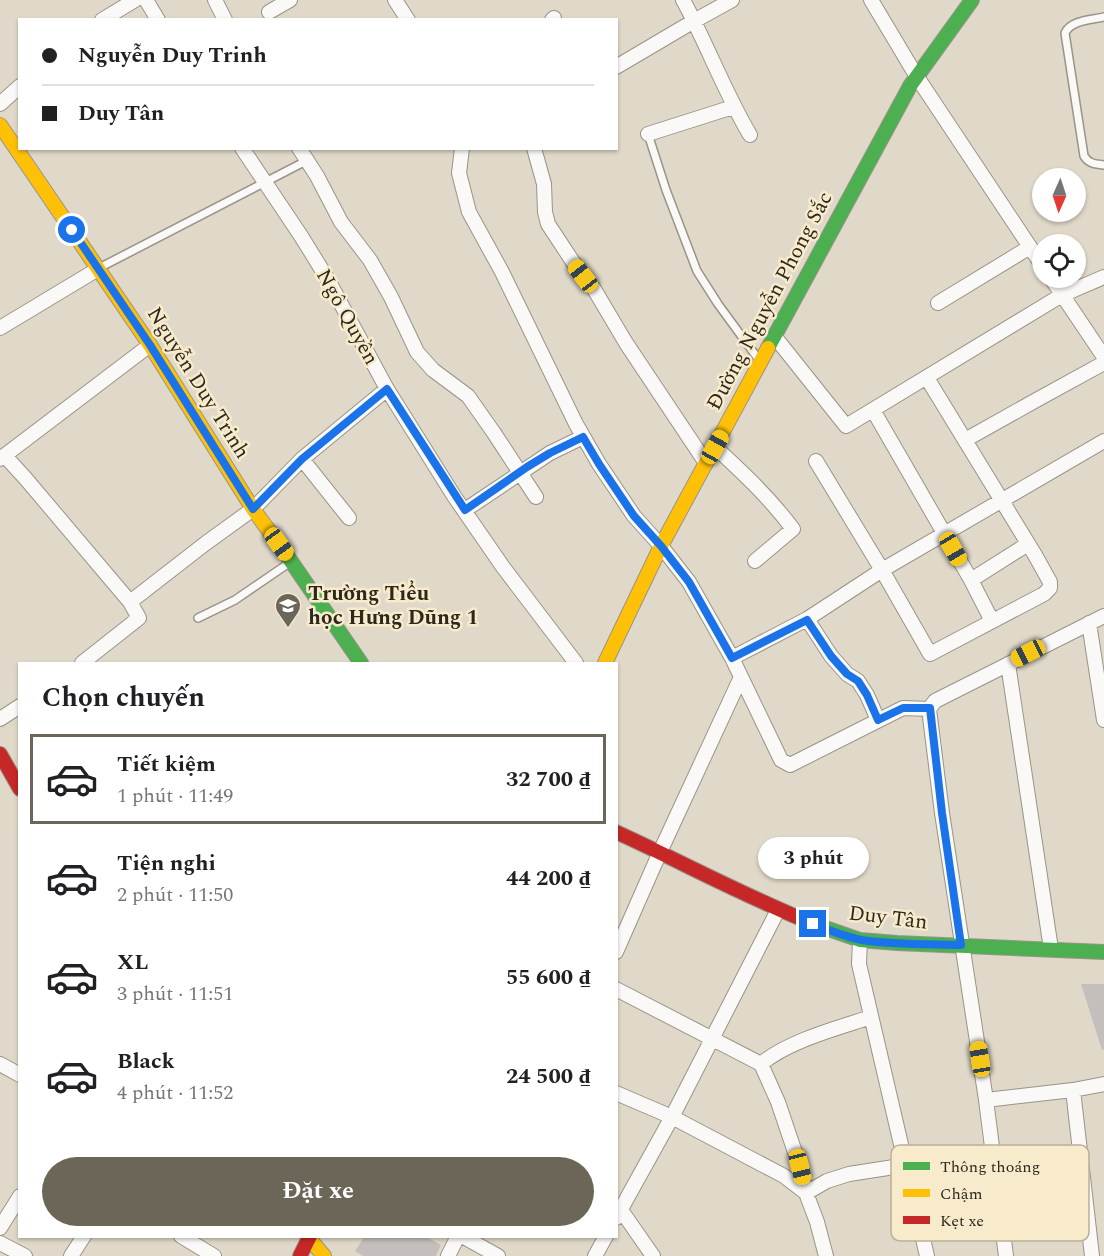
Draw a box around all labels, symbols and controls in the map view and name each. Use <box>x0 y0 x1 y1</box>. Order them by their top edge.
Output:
text: Nguyễn Duy Trinh <box>78 39 267 72</box>
text: Duy Tân <box>78 97 164 130</box>
north arrow <box>1032 168 1086 222</box>
map controls <box>1032 168 1086 288</box>
street label: Đường Nguyễn Phong Sắc <box>699 186 841 416</box>
route start <box>58 216 85 243</box>
button: locate <box>1032 234 1086 288</box>
car <box>565 256 601 296</box>
street label: Ngô Quyền <box>307 263 387 371</box>
street label: Nguyễn Duy Trinh <box>138 301 258 465</box>
car <box>698 427 732 467</box>
car <box>261 524 297 564</box>
car <box>936 529 970 569</box>
place label: Trường Tiểu học Hưng Dũng 1 <box>308 578 478 634</box>
school or university icon: Trường Tiểu học Hưng Dũng 1 <box>273 591 303 629</box>
car <box>1008 637 1048 669</box>
text: Chọn chuyến <box>42 677 205 719</box>
text: Tiết kiệm <box>117 748 216 781</box>
icon: car <box>45 752 99 806</box>
text: 32 700 ₫ <box>506 763 591 796</box>
text: 1 phút · 11:49 <box>117 781 233 811</box>
callout: 3 phút <box>758 837 868 879</box>
text: 3 phút <box>784 843 843 873</box>
text: Tiện nghi <box>117 847 216 880</box>
icon: car <box>45 851 99 905</box>
text: 44 200 ₫ <box>506 862 591 895</box>
text: 2 phút · 11:50 <box>117 880 233 910</box>
street label: Duy Tân <box>847 897 929 939</box>
route end <box>799 910 826 937</box>
text: XL <box>117 946 148 979</box>
icon: car <box>45 950 99 1004</box>
text: 55 600 ₫ <box>506 961 591 994</box>
text: 3 phút · 11:51 <box>117 979 233 1009</box>
car <box>968 1040 992 1078</box>
text: Black <box>117 1045 175 1078</box>
icon: car <box>45 1049 99 1103</box>
text: 24 500 ₫ <box>506 1060 591 1093</box>
text: 4 phút · 11:52 <box>117 1078 233 1108</box>
legend <box>891 1145 1089 1241</box>
car <box>787 1147 813 1187</box>
text: Thông thoáng <box>940 1155 1040 1179</box>
button: Đặt xe <box>42 1157 594 1226</box>
text: Chậm <box>940 1182 983 1206</box>
text: Kẹt xe <box>940 1209 984 1233</box>

